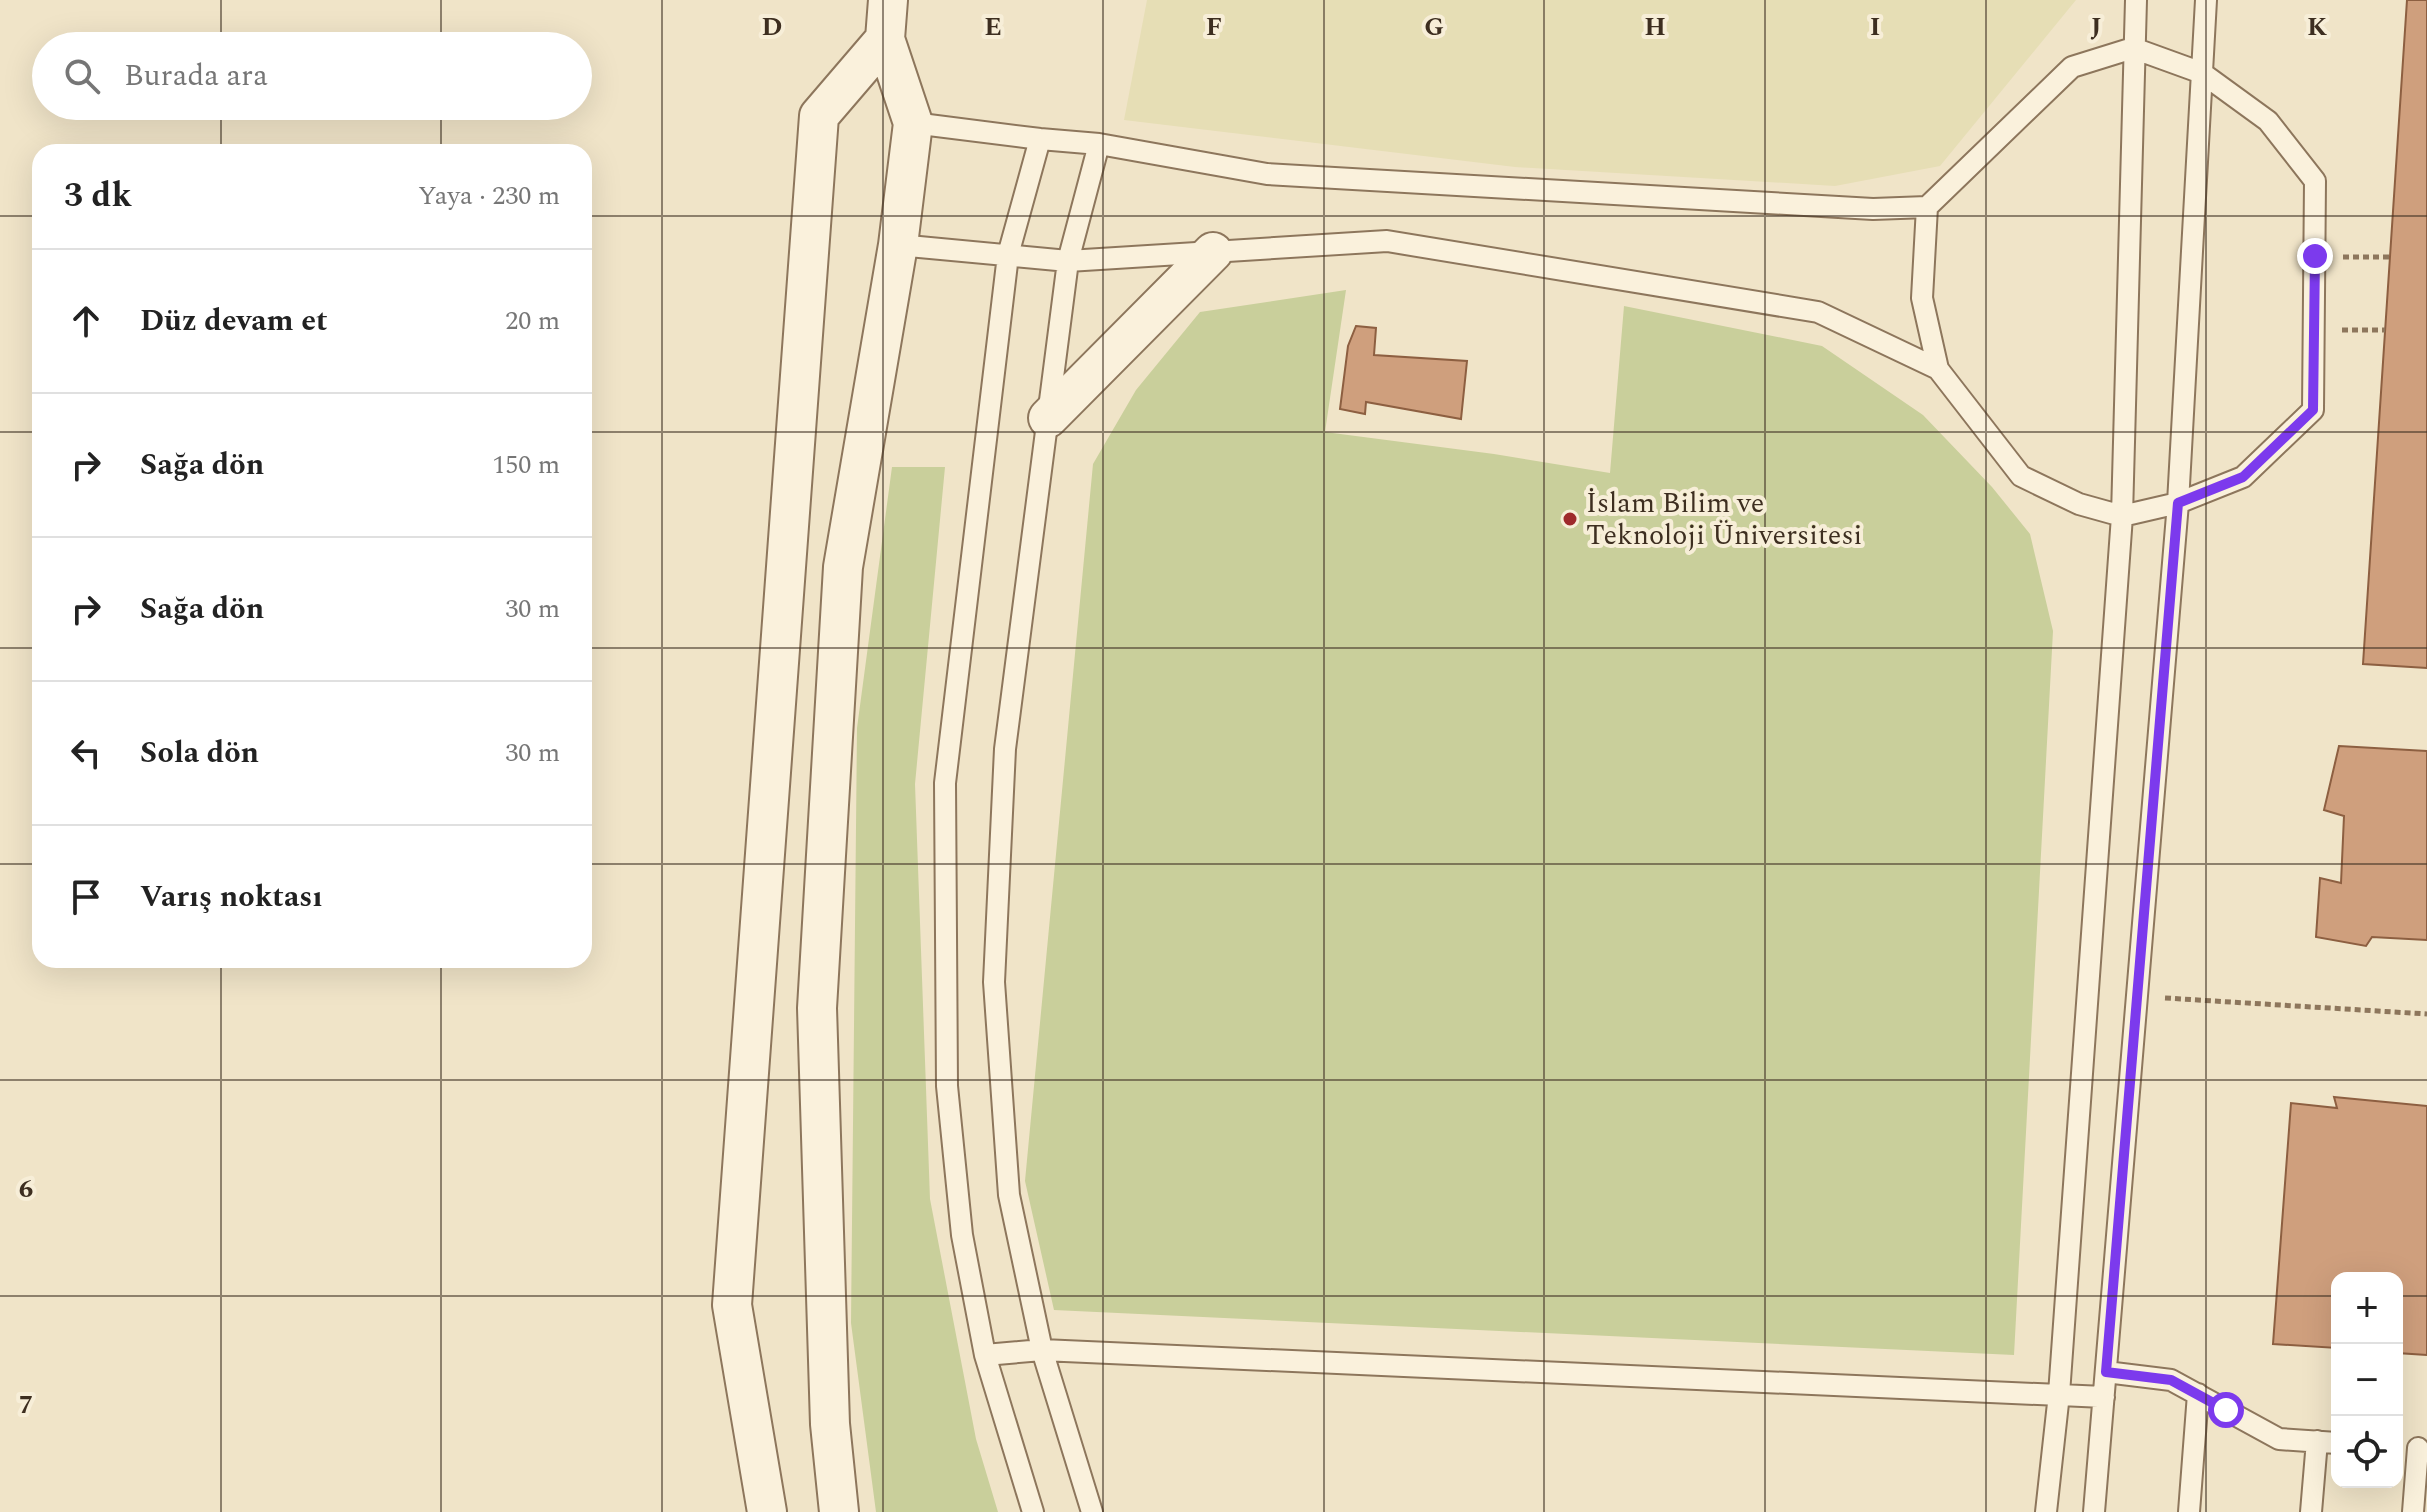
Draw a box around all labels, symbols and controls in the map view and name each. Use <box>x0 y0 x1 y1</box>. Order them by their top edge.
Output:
text: D <box>762 7 782 47</box>
text: E <box>984 7 1002 47</box>
text: F <box>1206 7 1222 47</box>
text: G <box>1424 7 1444 47</box>
text: H <box>1644 7 1666 47</box>
text: I <box>1870 7 1880 47</box>
text: J <box>2090 7 2102 47</box>
text: K <box>2307 7 2327 47</box>
search box <box>32 32 592 120</box>
text: Burada ara <box>124 53 268 99</box>
icon: search <box>60 54 104 98</box>
text: 3 dk <box>64 170 132 222</box>
text: Yaya · 230 m <box>418 176 560 216</box>
route end <box>2297 238 2333 274</box>
text: Düz devam et <box>140 298 328 344</box>
icon: ahead <box>64 299 108 343</box>
text: 20 m <box>505 301 560 341</box>
text: Sağa dön <box>140 442 264 488</box>
icon: right <box>64 443 108 487</box>
text: 150 m <box>492 445 560 485</box>
place label: İslam Bilim ve Teknoloji Üniversitesi <box>1586 482 1862 557</box>
marker: İslam Bilim ve Teknoloji Üniversitesi <box>1561 510 1579 528</box>
text: Sağa dön <box>140 586 264 632</box>
icon: right <box>64 587 108 631</box>
text: 30 m <box>505 589 560 629</box>
text: Sola dön <box>140 730 259 776</box>
icon: left <box>64 731 108 775</box>
text: 30 m <box>505 733 560 773</box>
text: Varış noktası <box>140 874 322 920</box>
icon: arrive <box>64 875 108 919</box>
text: 6 <box>19 1169 33 1209</box>
map controls <box>2331 1272 2403 1488</box>
button: + <box>2331 1272 2403 1344</box>
button: − <box>2331 1344 2403 1416</box>
text: 7 <box>19 1385 33 1425</box>
route start <box>2208 1392 2244 1428</box>
button: locate <box>2331 1416 2403 1488</box>

